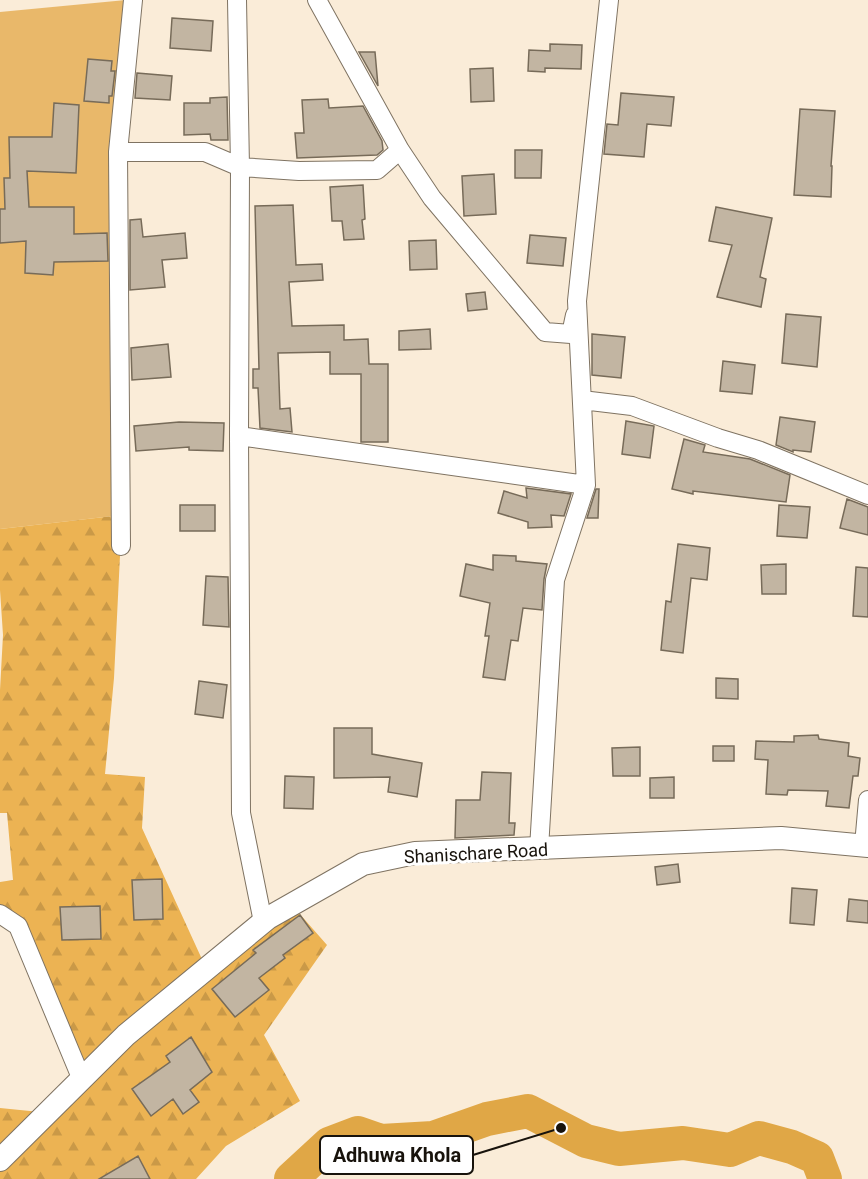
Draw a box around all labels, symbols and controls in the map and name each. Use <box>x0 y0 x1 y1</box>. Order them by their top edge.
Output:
street label: Shanischare Road <box>403 839 549 867</box>
callout: Adhuwa Khola <box>320 1136 473 1174</box>
text: Adhuwa Khola <box>333 1143 462 1167</box>

